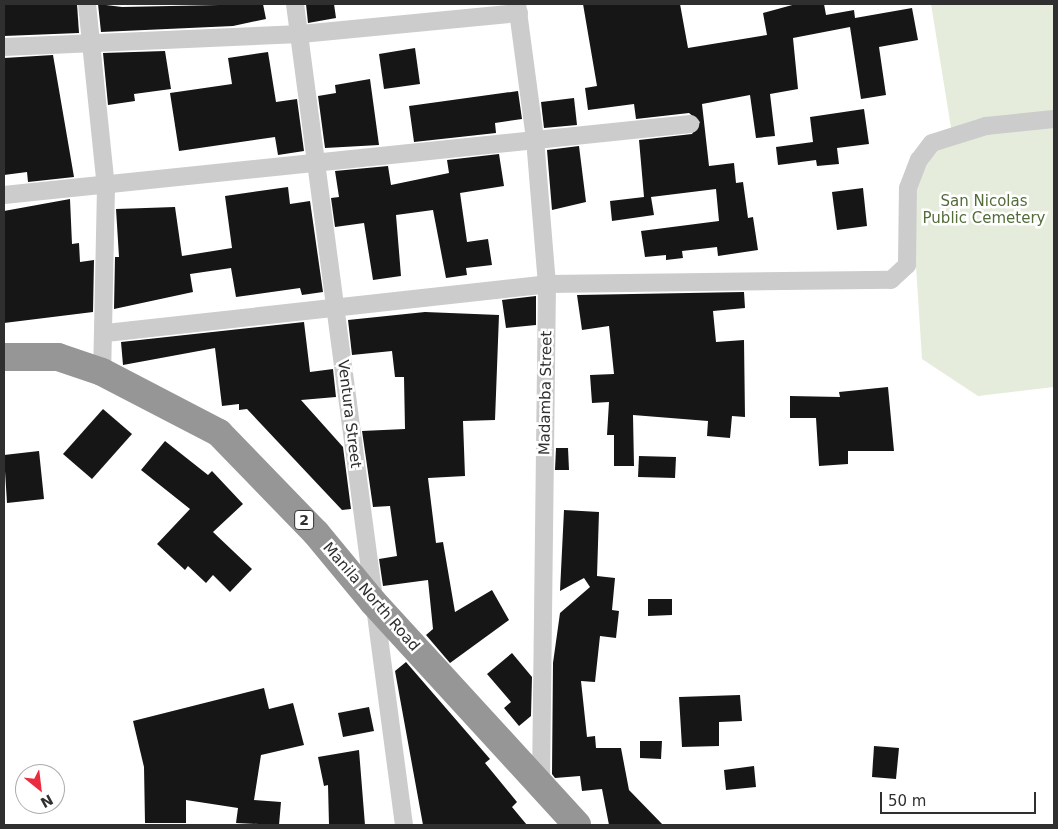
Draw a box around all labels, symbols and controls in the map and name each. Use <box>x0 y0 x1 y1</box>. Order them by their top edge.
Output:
park label: San Nicolas Public Cemetery <box>923 192 1045 227</box>
street label: Madamba Street <box>536 331 556 455</box>
street label: Ventura Street <box>333 359 365 469</box>
road number: 2 <box>294 508 314 532</box>
street label: Manila North Road <box>319 539 423 655</box>
north arrow <box>15 764 65 814</box>
scale bar <box>883 782 1039 814</box>
text: N <box>38 791 56 811</box>
text: 50 m <box>888 792 926 810</box>

